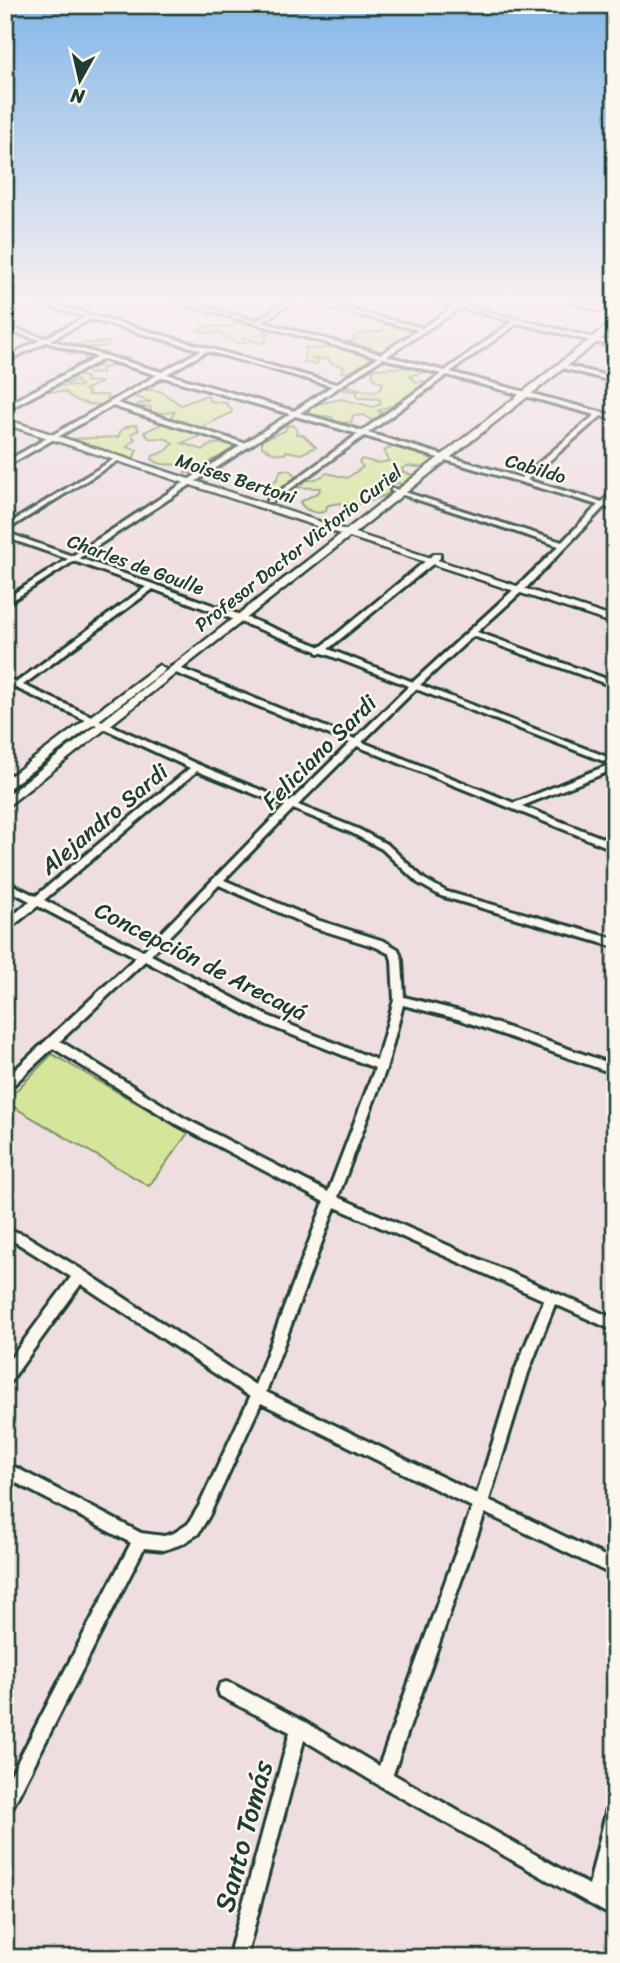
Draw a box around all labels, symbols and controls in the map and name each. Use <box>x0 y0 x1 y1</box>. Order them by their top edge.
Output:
north arrow <box>46 46 116 116</box>
text: N <box>68 79 88 114</box>
street label: Moises Bertoni <box>171 443 301 514</box>
street label: Cabildo <box>501 444 570 493</box>
street label: Profesor Doctor Victorio Curiel <box>187 456 410 640</box>
street label: Charles de Goulle <box>63 524 209 605</box>
street label: Feliciano Sardi <box>252 684 388 820</box>
street label: Alejandro Sardi <box>30 753 178 886</box>
street label: Concepción de Arecayá <box>87 890 314 1033</box>
street label: Santo Tomás <box>200 1755 287 1917</box>

